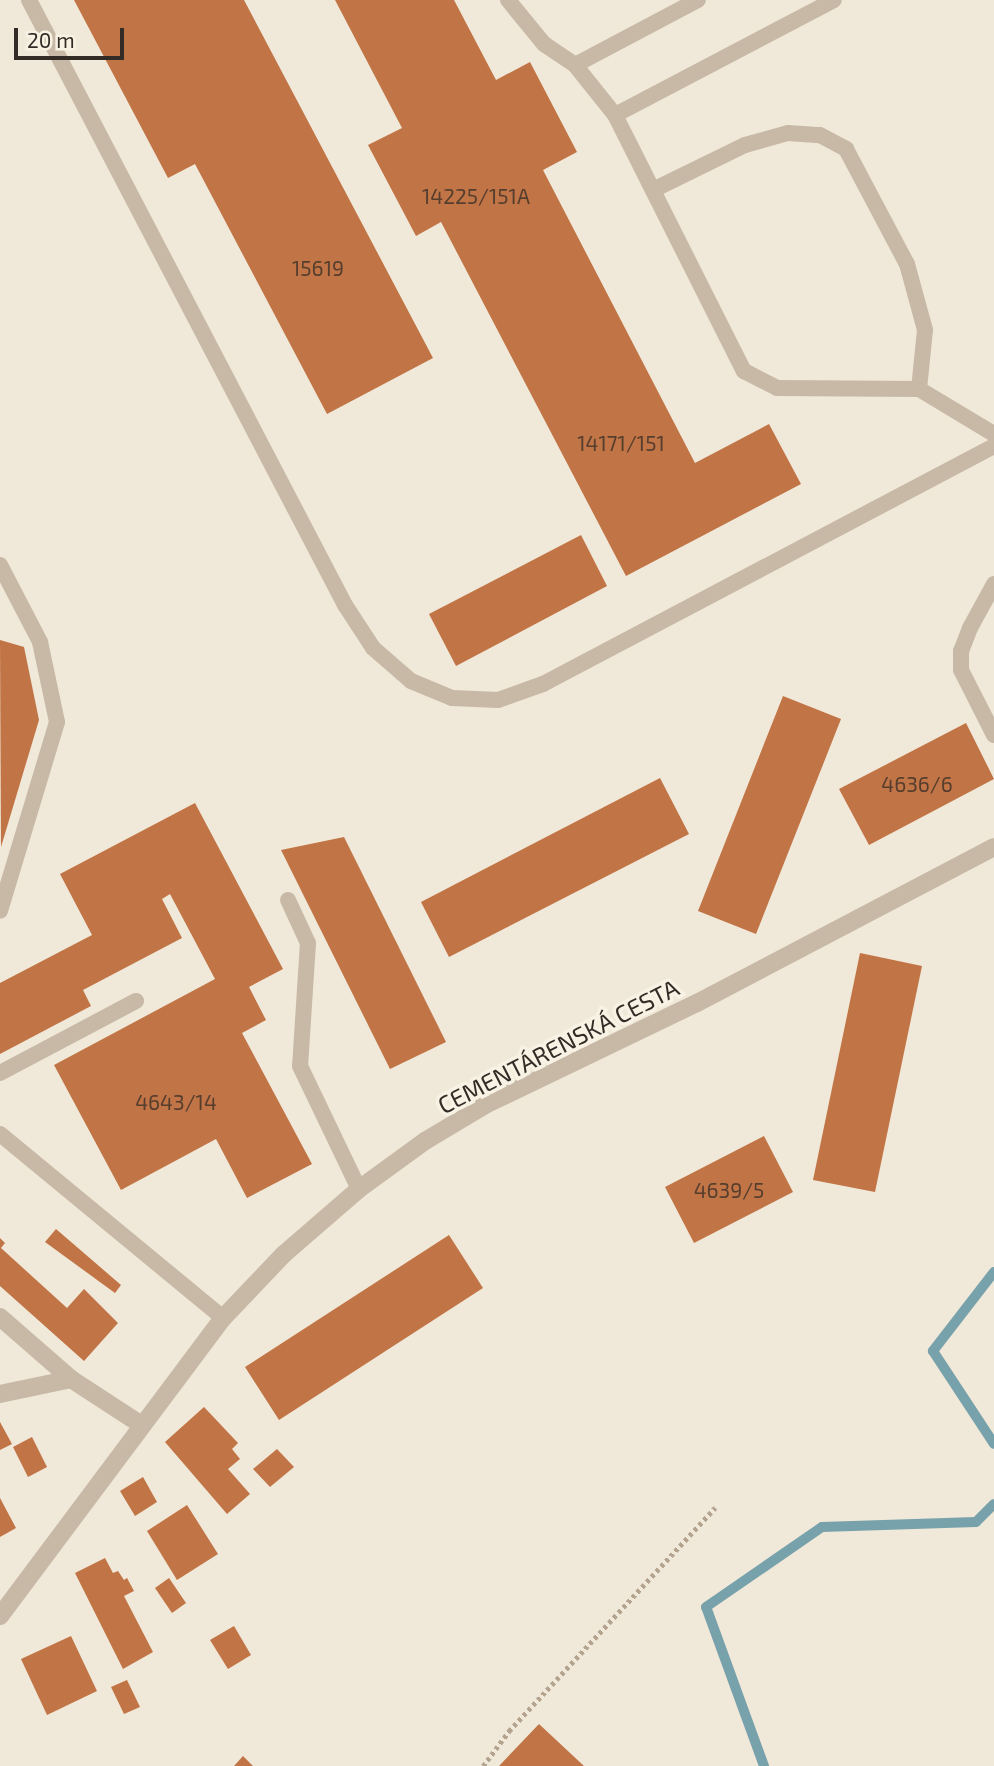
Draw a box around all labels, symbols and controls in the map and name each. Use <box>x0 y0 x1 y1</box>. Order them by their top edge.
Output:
scale bar <box>18 14 128 58</box>
text: 20 m <box>27 27 75 52</box>
house number: 14225/151A <box>422 183 530 209</box>
house number: 15619 <box>292 255 344 281</box>
house number: 14171/151 <box>577 430 665 456</box>
house number: 4636/6 <box>881 771 953 797</box>
street label: CEMENTÁRENSKÁ CESTA <box>432 973 684 1119</box>
house number: 4643/14 <box>135 1089 217 1115</box>
house number: 4639/5 <box>694 1177 764 1203</box>

